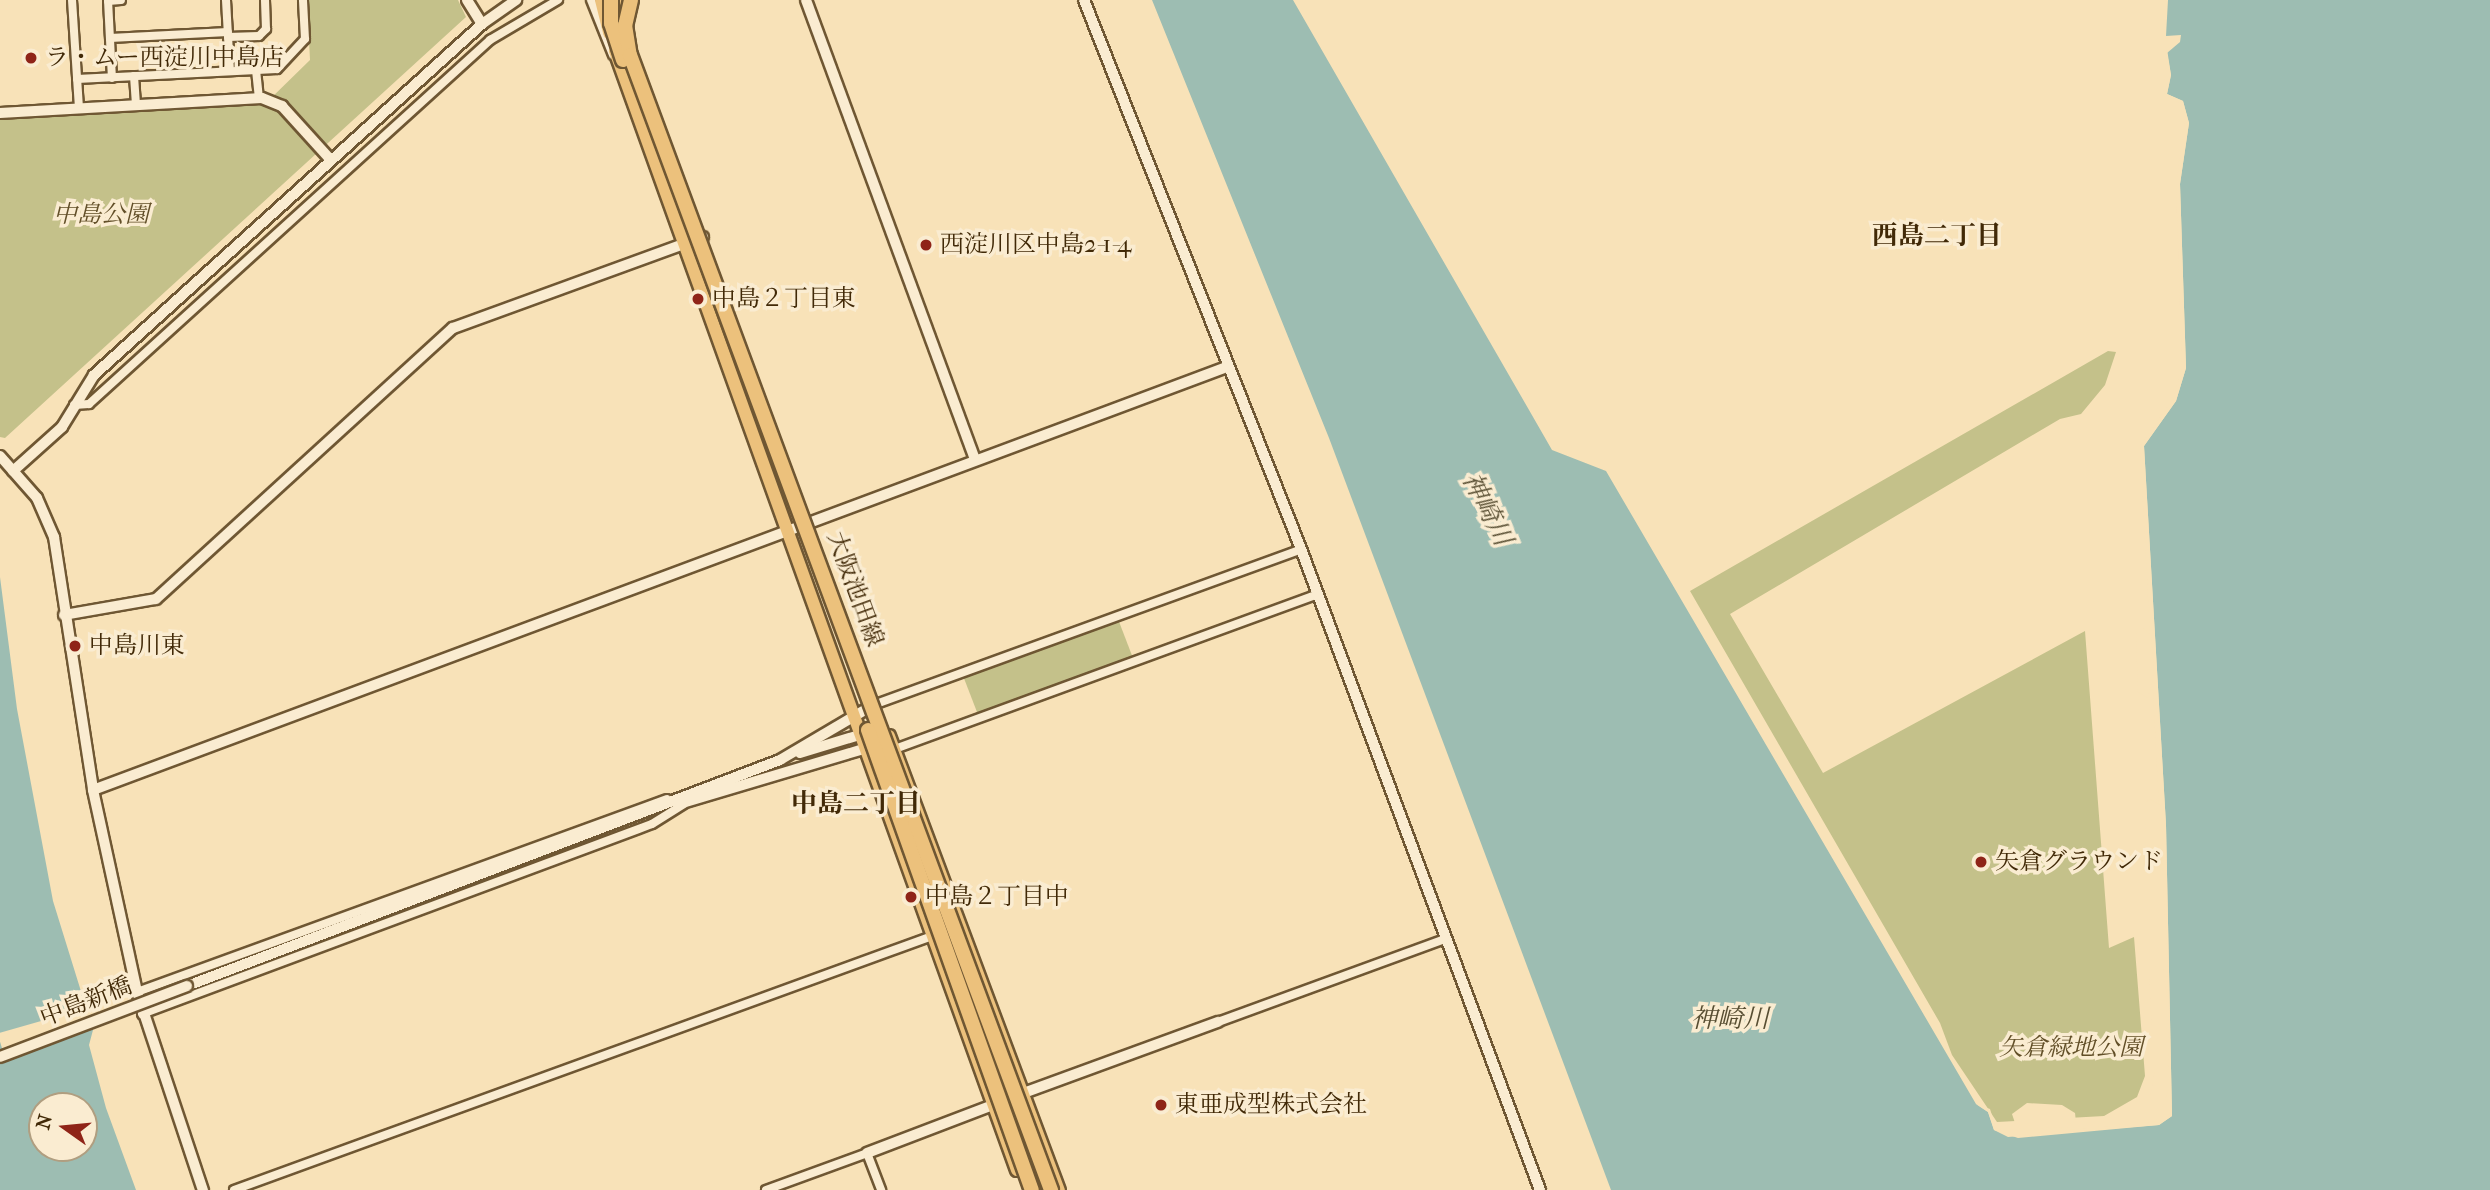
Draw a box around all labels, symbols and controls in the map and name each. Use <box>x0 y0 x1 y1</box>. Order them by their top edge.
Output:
place label: ラ・ムー西淀川中島店 <box>45 44 284 72</box>
marker: ラ・ムー西淀川中島店 <box>23 50 39 66</box>
park label: 中島公園 <box>53 201 149 229</box>
district label: 西島二丁目 <box>1872 220 2002 252</box>
place label: 西淀川区中島2-1-4 <box>940 231 1132 259</box>
marker: 西淀川区中島2-1-4 <box>918 237 934 253</box>
place label: 中島２丁目東 <box>712 285 856 313</box>
marker: 中島２丁目東 <box>690 291 706 307</box>
water label: 神崎川 <box>1455 467 1519 551</box>
street label: 大阪池田線 <box>821 528 889 650</box>
place label: 中島川東 <box>89 632 185 660</box>
marker: 中島川東 <box>67 638 83 654</box>
district label: 中島二丁目 <box>791 788 921 820</box>
place label: 矢倉グラウンド <box>1995 848 2163 876</box>
marker: 矢倉グラウンド <box>1973 854 1989 870</box>
place label: 中島２丁目中 <box>925 883 1069 911</box>
marker: 中島２丁目中 <box>903 889 919 905</box>
street label: 中島新橋 <box>36 971 136 1033</box>
water label: 神崎川 <box>1691 1003 1769 1035</box>
park label: 矢倉緑地公園 <box>1999 1034 2143 1062</box>
place label: 東亜成型株式会社 <box>1175 1091 1367 1119</box>
north arrow <box>28 1092 98 1162</box>
marker: 東亜成型株式会社 <box>1153 1097 1169 1113</box>
text: N <box>32 1112 57 1132</box>

